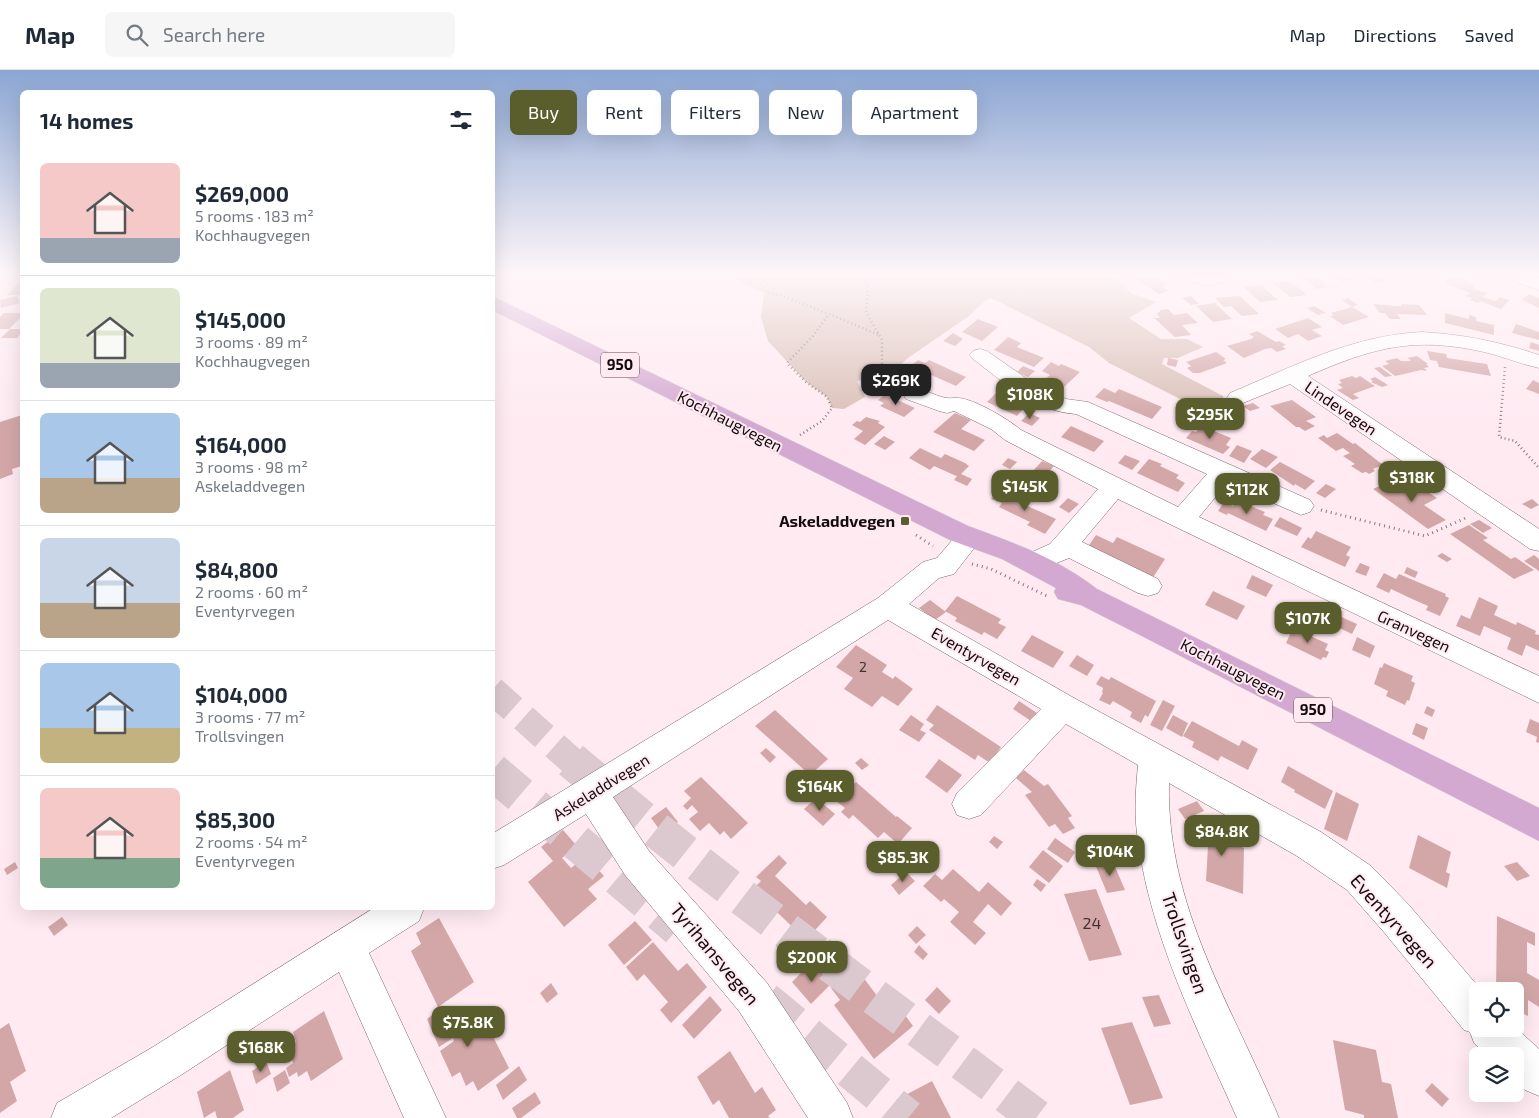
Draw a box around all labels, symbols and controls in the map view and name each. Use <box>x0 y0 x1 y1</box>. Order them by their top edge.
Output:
search box <box>105 12 455 57</box>
text: Map <box>25 20 75 49</box>
icon: search <box>123 21 151 49</box>
text: Search here <box>163 23 265 46</box>
text: Map <box>1289 24 1326 46</box>
text: Directions <box>1354 24 1437 46</box>
text: Saved <box>1465 24 1514 46</box>
chip: Buy <box>510 90 577 135</box>
chip: Rent <box>587 90 661 135</box>
chip: Filters <box>671 90 759 135</box>
chip: New <box>769 90 842 135</box>
chip: Apartment <box>852 90 977 135</box>
icon: filters <box>447 106 475 134</box>
text: 14 homes <box>40 108 134 133</box>
text: $269,000 <box>195 181 289 206</box>
icon: home <box>80 183 140 243</box>
text: 5 rooms · 183 m² <box>195 206 314 225</box>
text: Kochhaugvegen <box>195 225 310 244</box>
text: $145,000 <box>195 307 286 332</box>
icon: home <box>80 308 140 368</box>
text: 3 rooms · 89 m² <box>195 332 308 351</box>
text: Kochhaugvegen <box>195 351 310 370</box>
road number: 950 <box>601 352 639 378</box>
pin: $269K <box>861 364 931 406</box>
text: $269K <box>872 370 920 389</box>
street label: Lindevegen <box>1302 377 1381 439</box>
pin: $108K <box>995 378 1065 420</box>
text: $108K <box>1007 384 1053 403</box>
street label: Kochhaugvegen <box>675 386 786 455</box>
pin: $295K <box>1175 398 1245 440</box>
text: $295K <box>1187 404 1234 423</box>
text: $164,000 <box>195 432 287 457</box>
icon: home <box>80 433 140 493</box>
text: 3 rooms · 98 m² <box>195 457 308 476</box>
pin: $318K <box>1377 460 1447 503</box>
text: $318K <box>1389 467 1435 486</box>
pin: $145K <box>990 470 1060 512</box>
pin: $112K <box>1212 472 1282 515</box>
text: Askeladdvegen <box>195 476 305 495</box>
text: $145K <box>1002 476 1048 495</box>
text: $112K <box>1226 479 1268 498</box>
place label: Askeladdvegen <box>779 511 895 530</box>
marker: Askeladdvegen <box>899 515 911 527</box>
text: $84,800 <box>195 557 278 582</box>
icon: home <box>80 558 140 618</box>
text: 2 rooms · 60 m² <box>195 582 308 601</box>
text: Eventyrvegen <box>195 601 295 620</box>
pin: $107K <box>1273 602 1343 644</box>
street label: Granvegen <box>1375 605 1454 656</box>
text: $107K <box>1286 608 1330 627</box>
street label: Eventyrvegen <box>928 622 1024 689</box>
street label: Kochhaugvegen <box>1178 634 1289 703</box>
house number: 2 <box>859 658 867 675</box>
text: $104,000 <box>195 682 288 707</box>
icon: home <box>80 683 140 743</box>
road number: 950 <box>1294 698 1332 722</box>
text: 3 rooms · 77 m² <box>195 707 306 726</box>
text: Trollsvingen <box>195 726 284 745</box>
street label: Askeladdvegen <box>549 749 652 824</box>
pin: $164K <box>785 770 855 812</box>
text: $164K <box>797 776 843 795</box>
text: $85,300 <box>195 807 275 832</box>
icon: home <box>80 808 140 868</box>
pin: $84.8K <box>1181 814 1263 857</box>
text: $84.8K <box>1195 821 1249 840</box>
text: 2 rooms · 54 m² <box>195 832 308 851</box>
pin: $104K <box>1075 834 1145 877</box>
pin: $85.3K <box>862 840 944 883</box>
text: $104K <box>1087 841 1133 860</box>
text: $85.3K <box>877 847 929 866</box>
text: Eventyrvegen <box>195 851 295 870</box>
street label: Eventyrvegen <box>1346 869 1443 972</box>
street label: Trollsvingen <box>1157 889 1214 997</box>
street label: Tyrihansvegen <box>666 898 765 1009</box>
house number: 24 <box>1083 913 1102 932</box>
pin: $200K <box>777 940 847 983</box>
text: $200K <box>788 947 836 966</box>
map controls <box>1469 982 1524 1102</box>
button: locate <box>1469 982 1524 1037</box>
pin: $75.8K <box>427 1006 509 1048</box>
text: $75.8K <box>443 1012 493 1031</box>
pin: $168K <box>226 1030 296 1073</box>
text: $168K <box>238 1037 284 1056</box>
button: layers <box>1469 1047 1524 1102</box>

